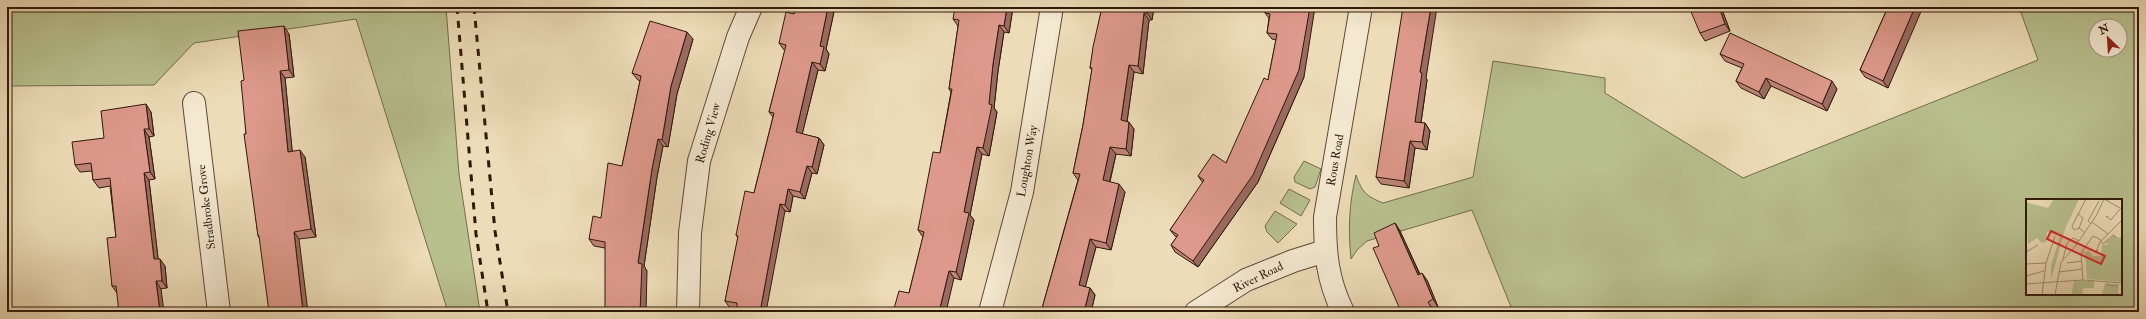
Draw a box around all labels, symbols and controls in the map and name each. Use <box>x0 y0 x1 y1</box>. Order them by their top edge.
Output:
north arrow <box>2088 18 2128 58</box>
text: N <box>2096 21 2112 38</box>
street label: Roding View <box>693 101 724 165</box>
street label: Loughton Way <box>1014 123 1041 198</box>
street label: Rous Road <box>1324 133 1347 187</box>
street label: Stradbroke Grove <box>194 164 219 250</box>
inset map <box>2026 199 2122 295</box>
street label: River Road <box>1231 259 1286 296</box>

